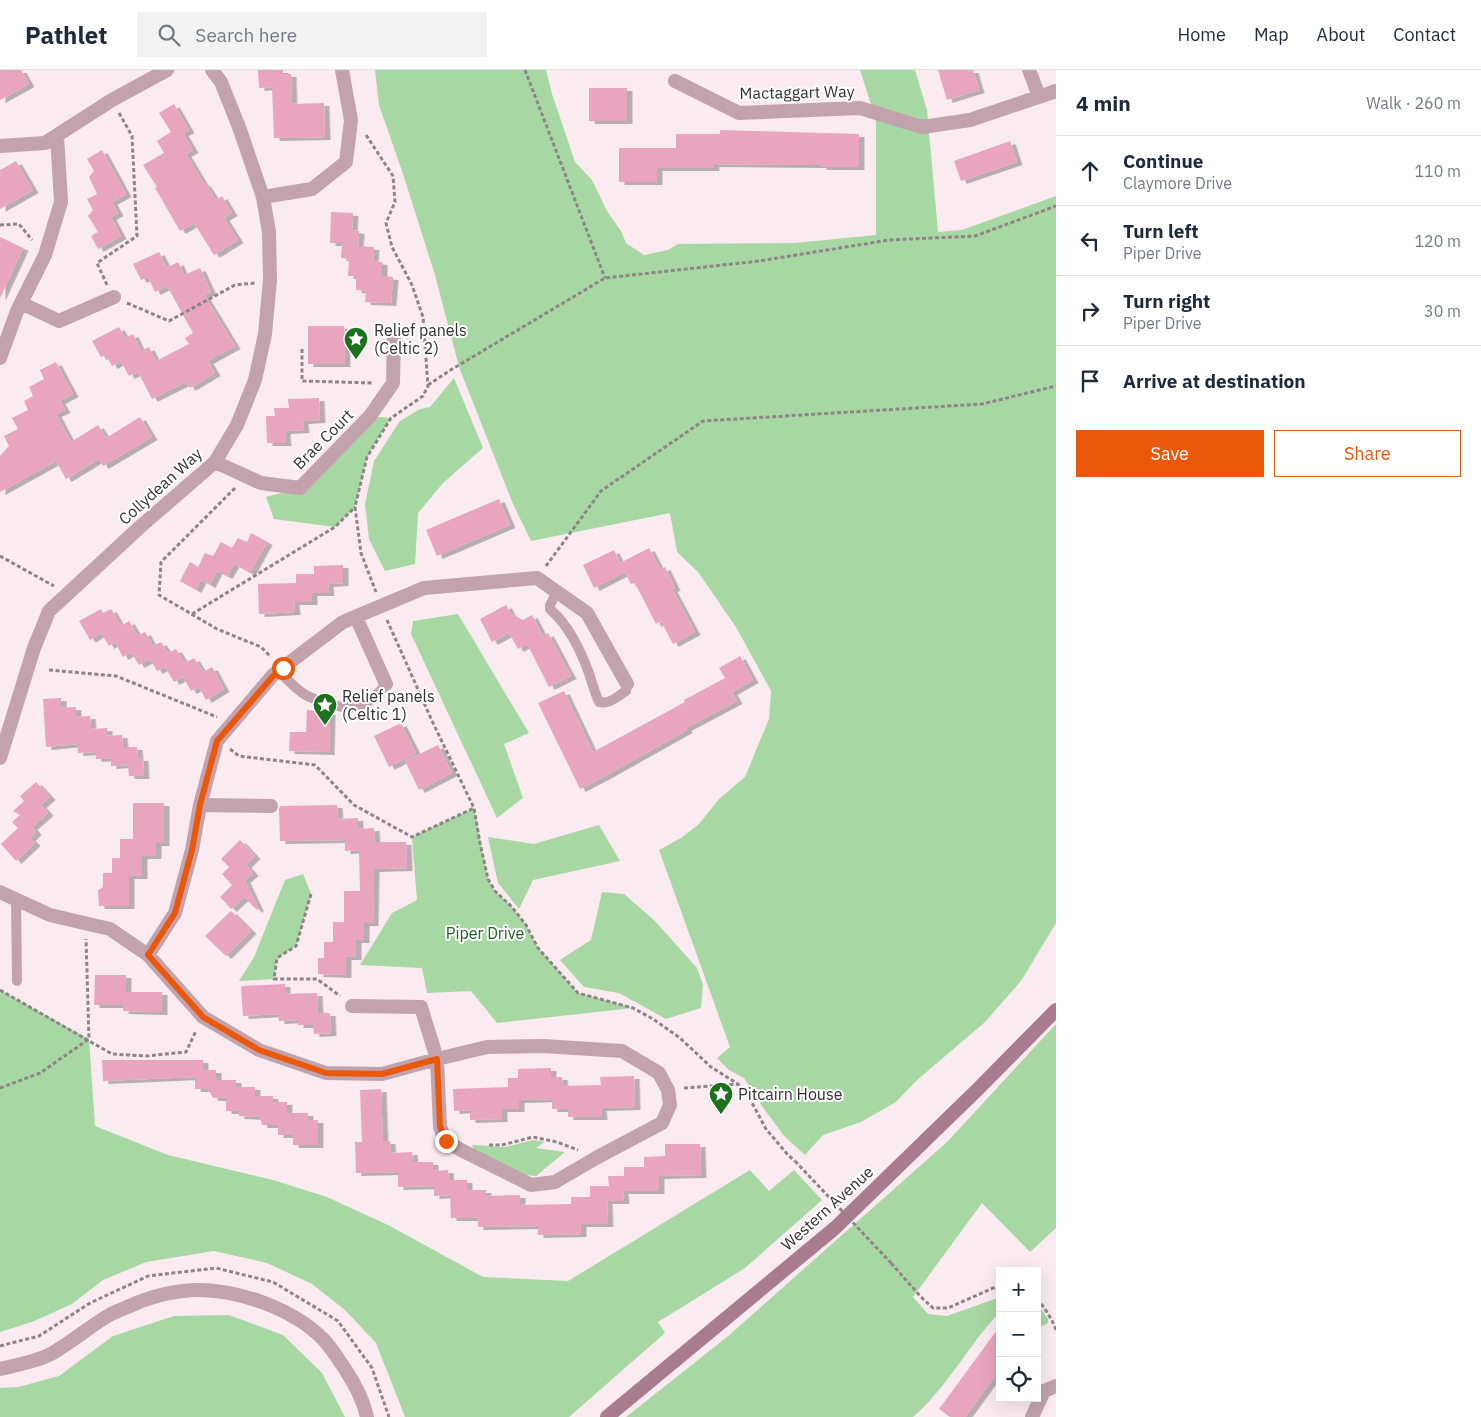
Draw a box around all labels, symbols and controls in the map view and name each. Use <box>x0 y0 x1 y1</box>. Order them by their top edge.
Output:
search box <box>137 12 487 57</box>
text: Pathlet <box>25 19 107 51</box>
icon: search <box>155 21 183 49</box>
text: Search here <box>195 23 297 47</box>
text: Home <box>1178 23 1226 46</box>
text: Map <box>1254 23 1289 46</box>
text: About <box>1317 23 1365 46</box>
text: Contact <box>1393 23 1456 46</box>
street label: Mactaggart Way <box>739 81 855 103</box>
text: 4 min <box>1076 89 1131 117</box>
text: Walk · 260 m <box>1366 93 1461 113</box>
text: Continue <box>1123 149 1203 173</box>
icon: ahead <box>1076 157 1104 185</box>
text: 110 m <box>1414 161 1461 181</box>
text: Claymore Drive <box>1123 173 1232 193</box>
text: Turn left <box>1123 219 1199 243</box>
icon: left <box>1076 227 1104 255</box>
text: 120 m <box>1414 231 1461 251</box>
text: Piper Drive <box>1123 243 1202 263</box>
text: Turn right <box>1123 289 1210 313</box>
icon: right <box>1076 297 1104 325</box>
text: 30 m <box>1424 301 1461 321</box>
text: Piper Drive <box>1123 313 1202 333</box>
place label: Relief panels (Celtic 2) <box>374 320 467 358</box>
place icon: Relief panels (Celtic 2) <box>343 326 369 360</box>
icon: arrive <box>1076 367 1104 395</box>
text: Arrive at destination <box>1123 369 1306 393</box>
street label: Brae Court <box>289 405 357 473</box>
button: Save <box>1076 430 1264 477</box>
button: Share <box>1274 430 1461 477</box>
street label: Collydean Way <box>114 443 206 529</box>
route start <box>272 657 295 680</box>
place label: Relief panels (Celtic 1) <box>342 686 435 724</box>
place icon: Relief panels (Celtic 1) <box>312 692 338 726</box>
park label: Piper Drive <box>446 923 524 943</box>
place icon: Pitcairn House <box>708 1081 734 1115</box>
place label: Pitcairn House <box>738 1084 843 1104</box>
route end <box>435 1130 458 1153</box>
street label: Western Avenue <box>777 1161 877 1255</box>
map controls <box>996 1267 1041 1402</box>
button: + <box>996 1267 1041 1312</box>
button: − <box>996 1312 1041 1357</box>
button: locate <box>996 1357 1041 1402</box>

